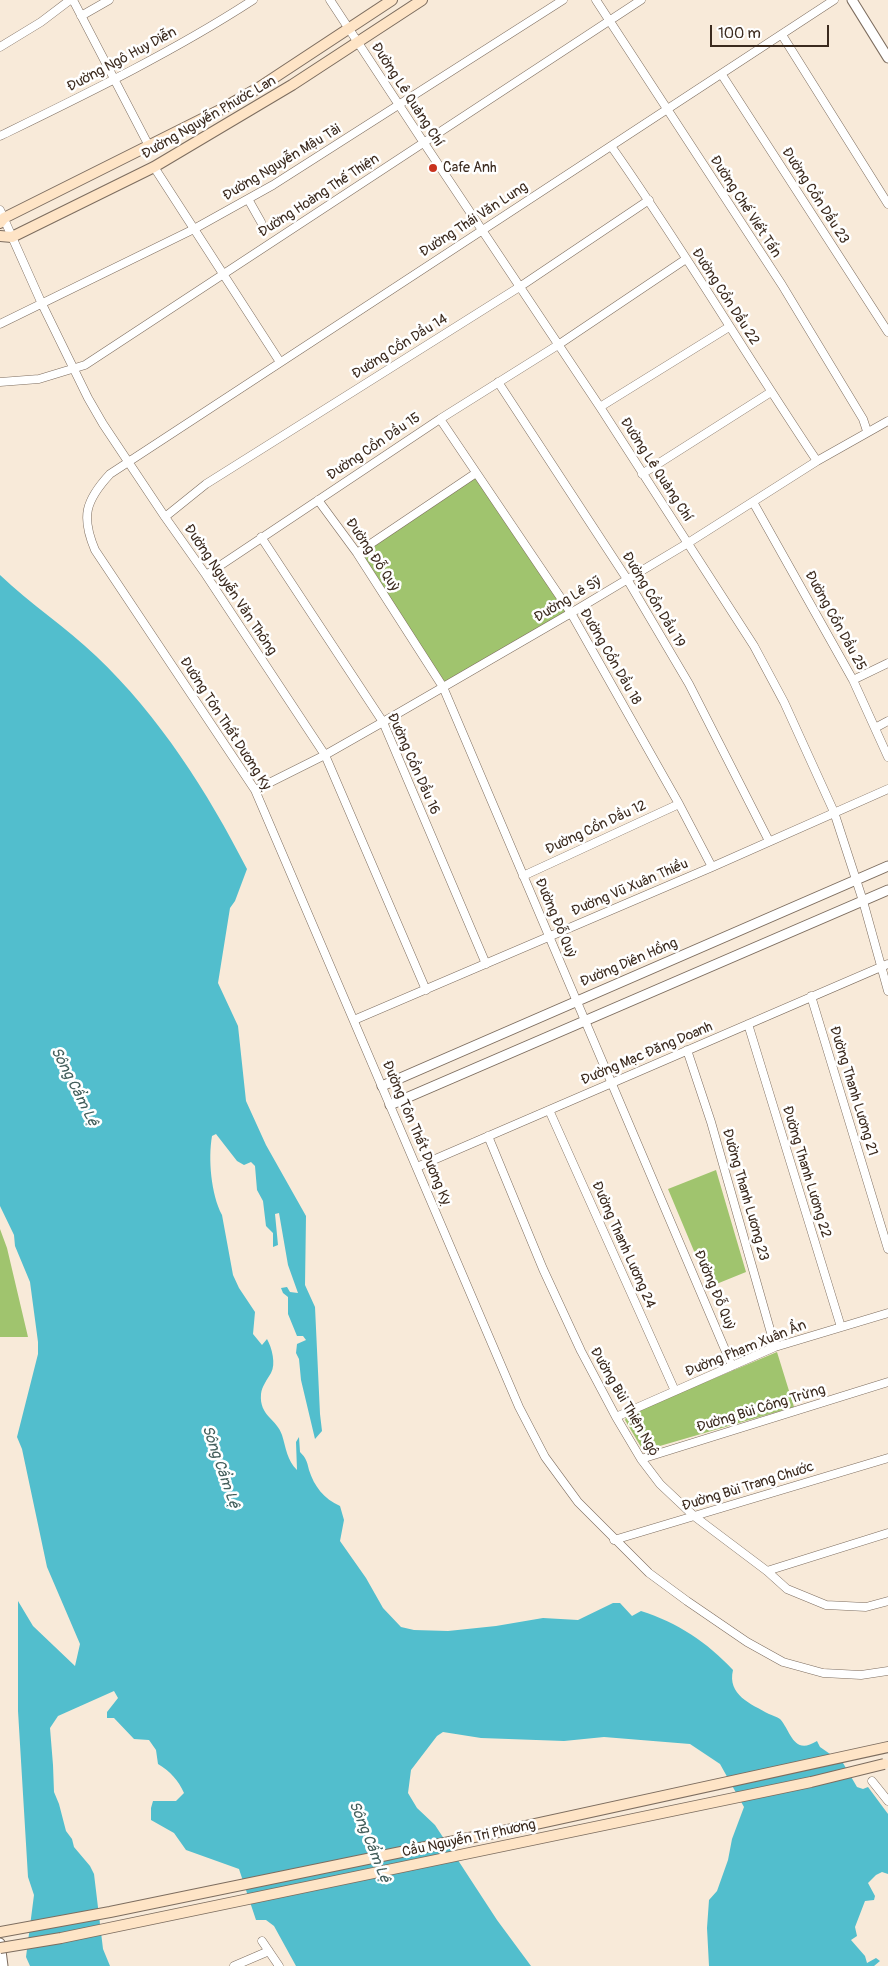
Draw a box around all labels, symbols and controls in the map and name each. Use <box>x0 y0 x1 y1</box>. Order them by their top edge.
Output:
scale bar <box>713 15 832 47</box>
street label: Đường Ngô Huy Diễn <box>65 24 179 96</box>
text: 100 m <box>718 24 761 43</box>
street label: Đường Lê Quảng Chí <box>367 40 447 150</box>
street label: Đường Nguyễn Phước Lan <box>139 73 279 163</box>
street label: Đường Nguyễn Mậu Tài <box>220 121 344 205</box>
street label: Đường Cồn Dầu 23 <box>778 145 852 247</box>
street label: Đường Hoàng Thế Thiện <box>256 151 382 241</box>
street label: Đường Chế Viết Tấn <box>706 153 784 261</box>
place label: Cafe Anh <box>443 160 497 176</box>
marker: Cafe Anh <box>427 162 439 174</box>
street label: Đường Thái Văn Lung <box>417 179 531 261</box>
street label: Đường Cồn Dầu 22 <box>688 246 762 348</box>
street label: Đường Cồn Dầu 14 <box>349 311 451 383</box>
street label: Đường Cồn Dầu 15 <box>324 410 424 484</box>
street label: Đường Lê Quảng Chí <box>616 415 696 525</box>
street label: Đường Đỗ Quỳ <box>341 515 403 595</box>
street label: Đường Nguyễn Văn Thông <box>180 521 280 659</box>
street label: Đường Cồn Dầu 19 <box>618 549 688 651</box>
street label: Đường Cồn Dầu 25 <box>801 568 869 674</box>
street label: Đường Lê Sỹ <box>531 573 605 627</box>
street label: Đường Cồn Dầu 18 <box>576 606 644 708</box>
street label: Đường Tôn Thất Dương Kỵ <box>176 654 274 794</box>
street label: Đường Cồn Dầu 16 <box>383 711 443 817</box>
street label: Đường Cồn Dầu 12 <box>543 797 649 859</box>
street label: Đường Vũ Xuân Thiều <box>569 856 691 920</box>
street label: Đường Đỗ Quỳ <box>531 876 579 960</box>
street label: Đường Diên Hồng <box>578 935 680 991</box>
street label: Đường Mạc Đăng Doanh <box>579 1019 715 1089</box>
street label: Đường Thanh Lương 21 <box>825 1024 881 1158</box>
water label: Sông Cẩm Lệ <box>46 1044 102 1130</box>
street label: Đường Tôn Thất Dương Kỵ <box>378 1058 454 1208</box>
street label: Đường Thanh Lương 22 <box>778 1104 834 1240</box>
street label: Đường Thanh Lương 23 <box>718 1127 772 1263</box>
street label: Đường Thanh Lương 24 <box>587 1179 659 1311</box>
street label: Đường Đỗ Quỳ <box>690 1248 738 1332</box>
street label: Đường Phạm Xuân Ẩn <box>683 1317 809 1381</box>
street label: Đường Bùi Thiện Ngộ <box>586 1345 662 1459</box>
street label: Đường Bùi Công Trừng <box>695 1381 827 1437</box>
water label: Sông Cẩm Lệ <box>197 1423 243 1511</box>
street label: Đường Bùi Trang Chước <box>680 1459 816 1515</box>
water label: Sông Cẩm Lệ <box>344 1799 394 1885</box>
street label: Cầu Nguyễn Tri Phương <box>401 1817 537 1861</box>

